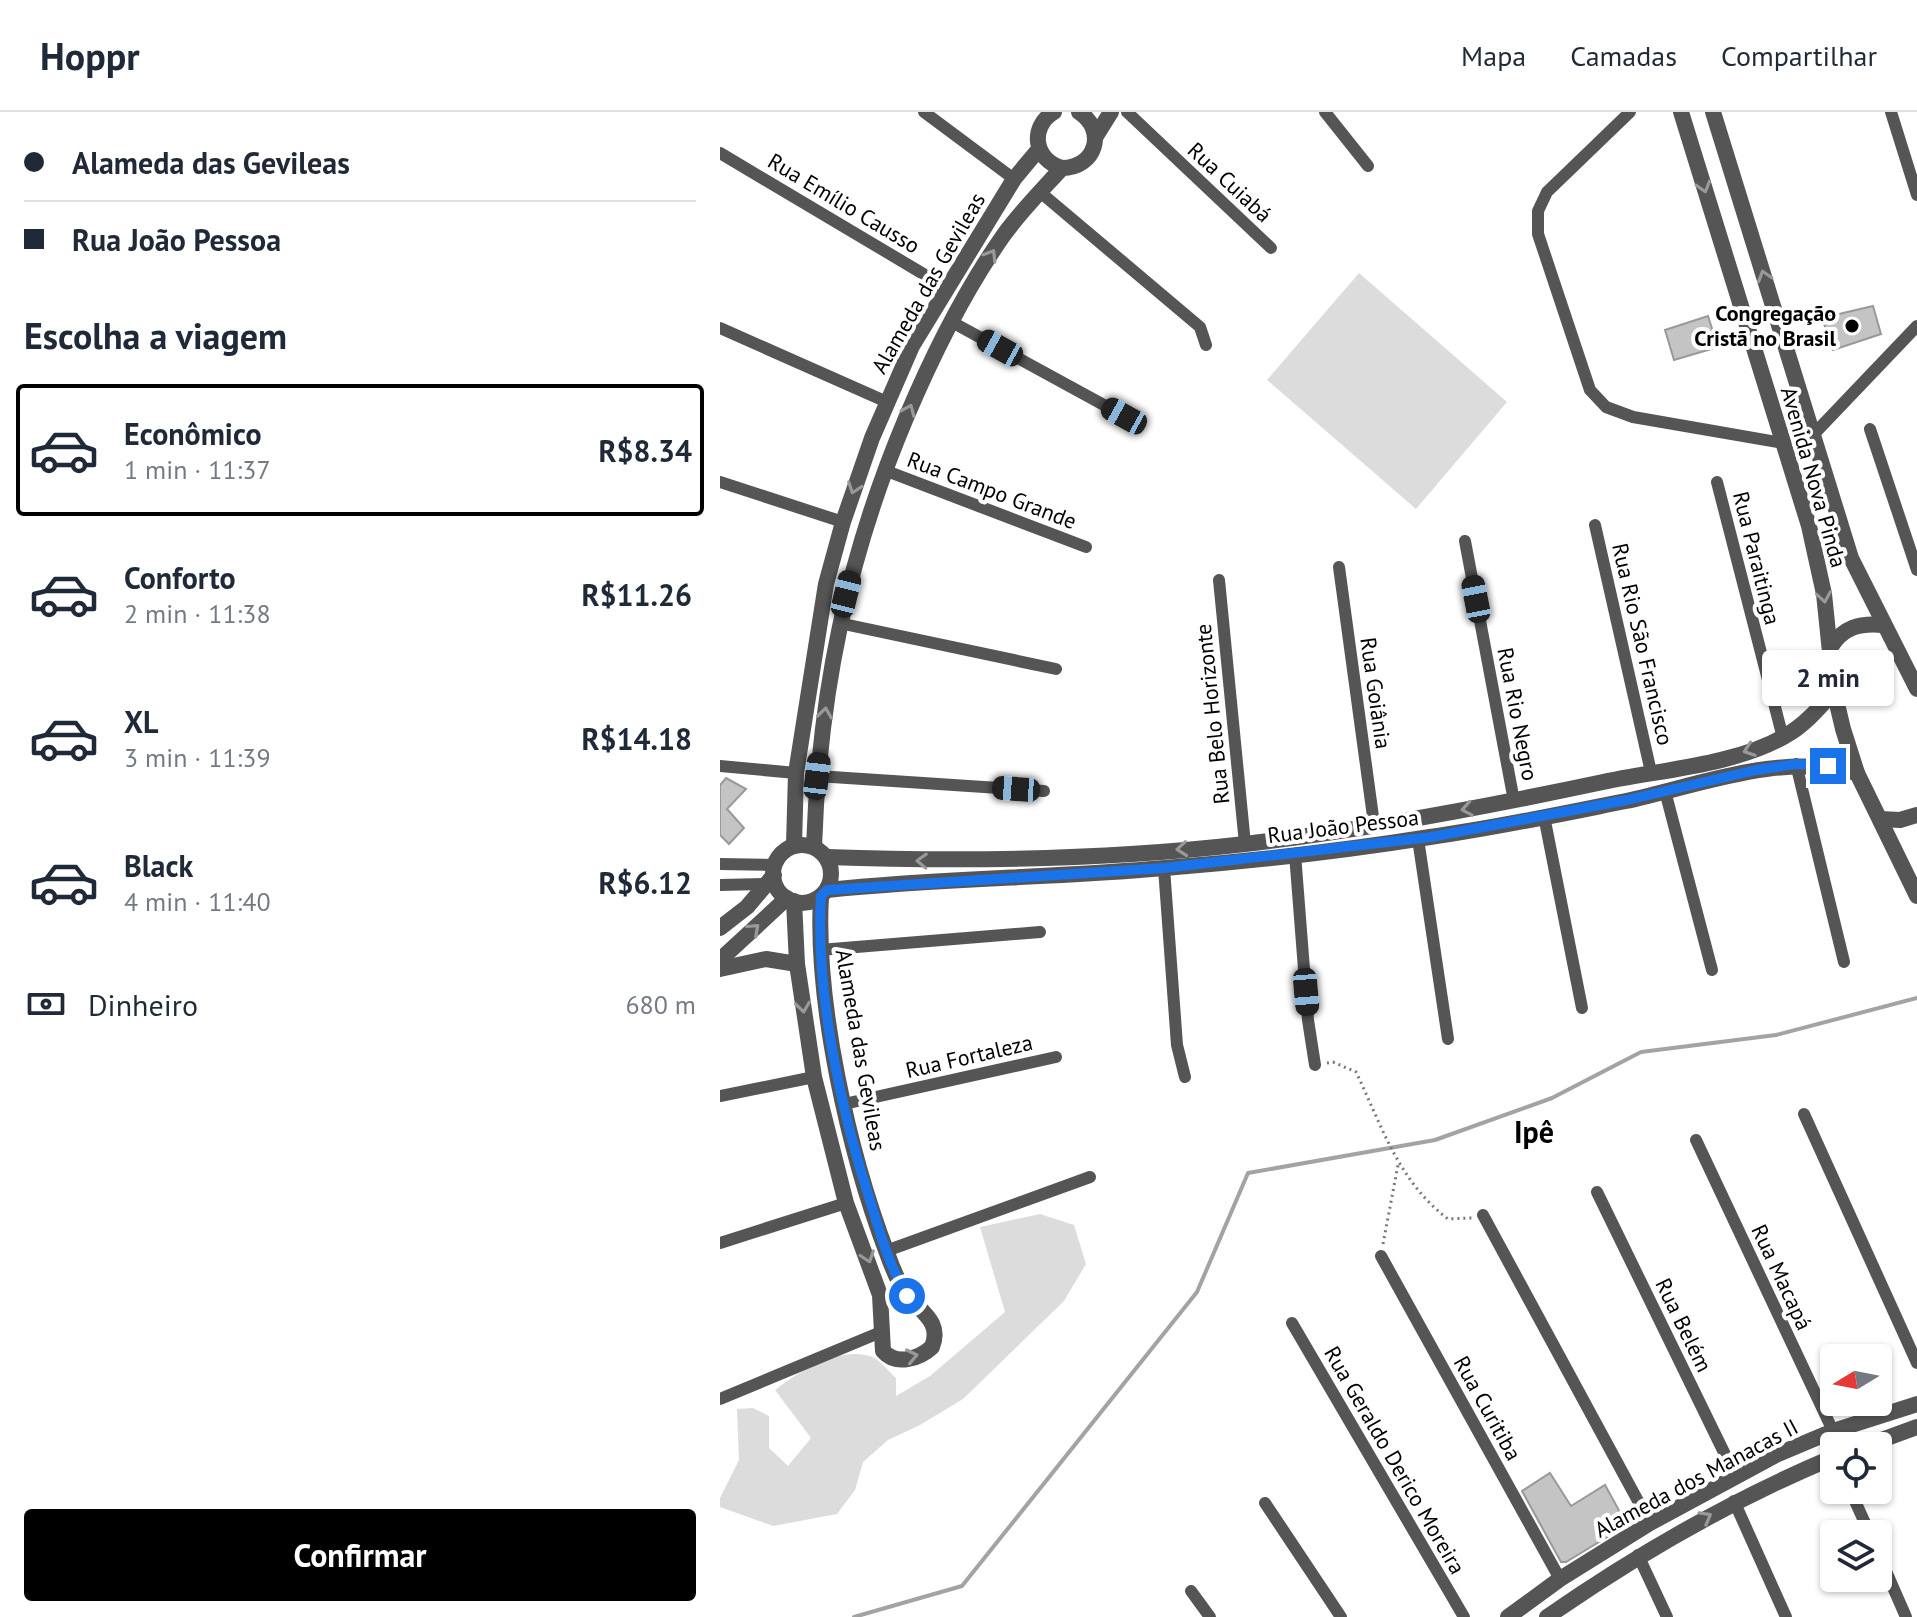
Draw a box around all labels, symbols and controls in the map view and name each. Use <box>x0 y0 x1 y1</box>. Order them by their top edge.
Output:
text: Hoppr <box>40 31 140 80</box>
text: Mapa <box>1461 37 1526 74</box>
text: Camadas <box>1570 37 1677 74</box>
text: Compartilhar <box>1721 37 1877 74</box>
street label: Rua Cuiabá <box>1182 136 1278 228</box>
text: Alameda das Gevileas <box>72 143 350 182</box>
street label: Rua Emílio Causso <box>763 147 925 259</box>
one-way arrow <box>1695 179 1711 193</box>
street label: Alameda das Gevileas <box>865 188 991 378</box>
text: Rua João Pessoa <box>72 220 281 259</box>
one-way arrow <box>981 249 997 264</box>
one-way arrow <box>1757 270 1773 284</box>
place label: Congregação Cristã no Brasil <box>1694 299 1837 352</box>
text: Escolha a viagem <box>24 312 287 359</box>
marker: Congregação Cristã no Brasil <box>1843 317 1861 335</box>
car <box>973 326 1027 370</box>
street label: Avenida Nova Pinda <box>1775 383 1853 571</box>
car <box>1097 394 1151 438</box>
one-way arrow <box>900 404 916 418</box>
icon: car <box>28 414 100 486</box>
text: Econômico <box>124 414 262 453</box>
text: R$8.34 <box>599 431 692 470</box>
street label: Rua Campo Grande <box>903 445 1081 535</box>
text: 1 min · 11:37 <box>124 453 271 486</box>
one-way arrow <box>848 480 864 494</box>
street label: Rua Paraitinga <box>1727 488 1787 628</box>
street label: Rua Rio São Francisco <box>1606 540 1680 748</box>
icon: car <box>28 558 100 630</box>
text: Conforto <box>124 558 236 597</box>
car <box>829 568 863 620</box>
car <box>1460 573 1492 625</box>
text: R$11.26 <box>582 575 692 614</box>
one-way arrow <box>1815 590 1832 604</box>
text: 2 min · 11:38 <box>124 597 271 630</box>
street label: Rua Belo Horizonte <box>1189 622 1235 806</box>
street label: Rua Goiânia <box>1354 635 1398 751</box>
street label: Rua Rio Negro <box>1491 645 1545 783</box>
callout: 2 min <box>1762 650 1894 706</box>
text: 2 min <box>1796 661 1860 694</box>
icon: car <box>28 702 100 774</box>
text: XL <box>124 702 158 741</box>
one-way arrow <box>816 707 833 720</box>
text: R$14.18 <box>582 719 692 758</box>
text: 3 min · 11:39 <box>124 741 271 774</box>
one-way arrow <box>1743 741 1757 757</box>
route end <box>1810 748 1846 784</box>
car <box>802 751 832 801</box>
car <box>991 775 1041 803</box>
one-way arrow <box>1460 799 1474 816</box>
street label: Rua João Pessoa <box>1266 803 1420 849</box>
one-way arrow <box>1175 840 1188 857</box>
icon: car <box>28 846 100 918</box>
text: Black <box>124 846 193 885</box>
one-way arrow <box>915 852 928 869</box>
text: R$6.12 <box>599 863 692 902</box>
text: 4 min · 11:40 <box>124 885 271 918</box>
one-way arrow <box>744 925 759 939</box>
street label: Alameda das Gevileas <box>829 947 893 1153</box>
car <box>1292 967 1320 1017</box>
icon: cash <box>24 982 68 1026</box>
text: Dinheiro <box>88 985 198 1024</box>
text: 680 m <box>625 988 696 1021</box>
one-way arrow <box>794 1000 811 1014</box>
street label: Rua Fortaleza <box>903 1028 1035 1084</box>
district label: Ipê <box>1514 1112 1554 1151</box>
street label: Rua Macapá <box>1745 1220 1819 1334</box>
one-way arrow <box>859 1250 875 1264</box>
street label: Rua Belém <box>1649 1273 1719 1377</box>
route start <box>889 1278 925 1314</box>
street label: Rua Geraldo Derico Moreira <box>1318 1341 1472 1579</box>
north arrow <box>1820 1344 1892 1416</box>
map controls <box>1820 1344 1892 1592</box>
one-way arrow <box>904 1348 918 1365</box>
street label: Rua Curitiba <box>1448 1351 1528 1465</box>
street label: Alameda dos Manacas II <box>1589 1412 1803 1544</box>
button: locate <box>1820 1432 1892 1504</box>
button: Confirmar <box>24 1509 696 1601</box>
one-way arrow <box>1697 1511 1712 1527</box>
button: layers <box>1820 1520 1892 1592</box>

